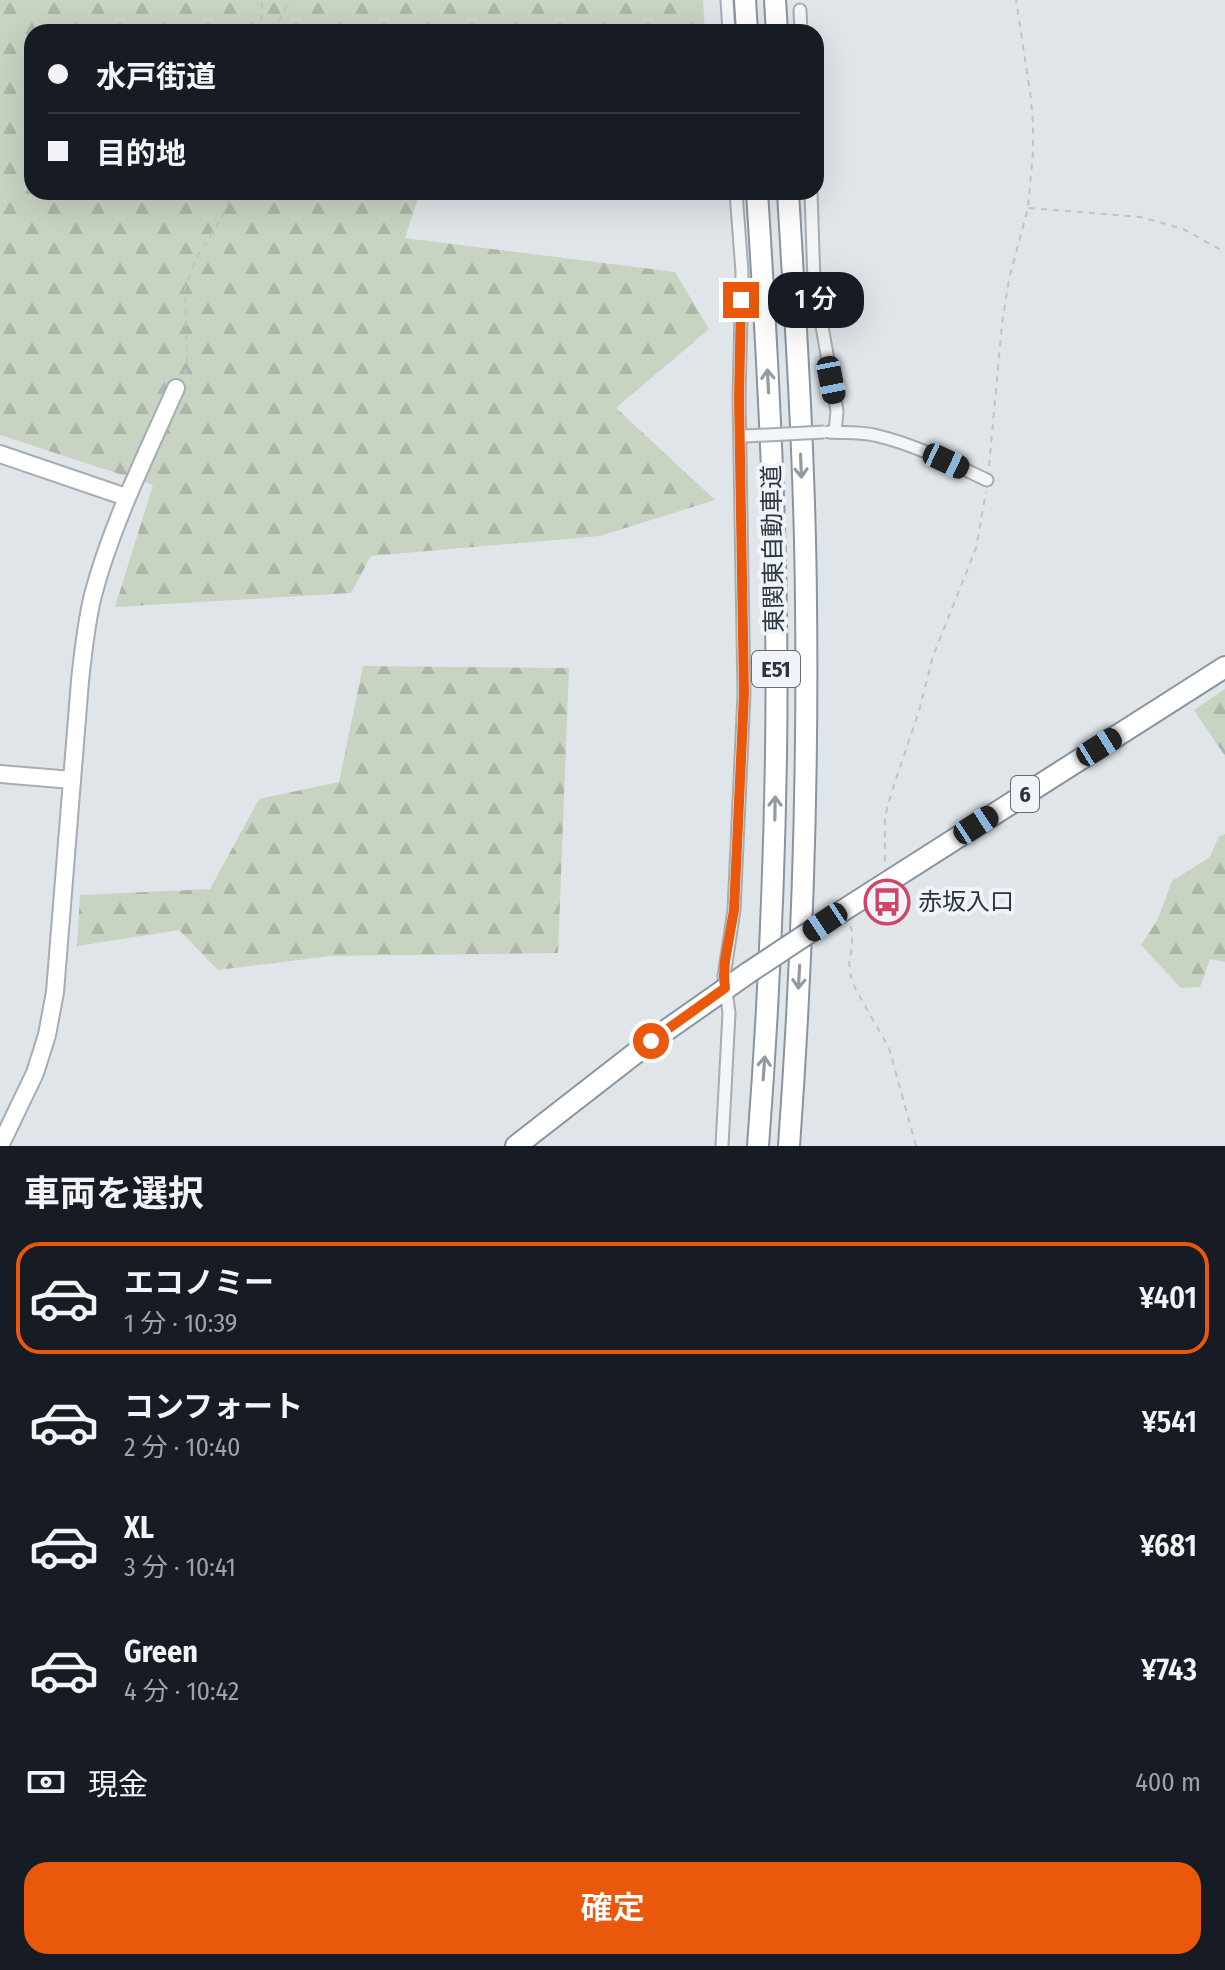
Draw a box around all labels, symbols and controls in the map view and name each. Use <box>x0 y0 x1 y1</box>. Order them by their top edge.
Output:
text: 水戸街道 <box>96 59 216 95</box>
text: 目的地 <box>96 136 186 172</box>
callout: 1 分 <box>769 272 865 328</box>
route end <box>723 282 759 318</box>
text: 1 分 <box>795 284 837 315</box>
car <box>815 354 847 406</box>
one-way arrow <box>760 368 775 395</box>
car <box>919 440 973 482</box>
one-way arrow <box>794 452 809 479</box>
street label: 東関東自動車道 <box>758 465 788 633</box>
road number: E51 <box>752 651 800 687</box>
car <box>1072 724 1126 770</box>
road number: 6 <box>1011 776 1039 812</box>
one-way arrow <box>767 795 782 822</box>
car <box>949 802 1003 848</box>
bus stop icon: 赤坂入口 <box>863 878 911 926</box>
place label: 赤坂入口 <box>918 888 1014 916</box>
car <box>798 899 852 945</box>
one-way arrow <box>791 963 806 990</box>
route start <box>633 1023 669 1059</box>
one-way arrow <box>757 1055 772 1082</box>
text: 車両を選択 <box>24 1172 204 1216</box>
icon: car <box>28 1262 100 1334</box>
text: エコノミー <box>124 1265 274 1301</box>
text: ¥401 <box>1139 1280 1197 1316</box>
text: 1 分 · 10:39 <box>124 1308 238 1339</box>
icon: car <box>28 1386 100 1458</box>
text: コンフォート <box>124 1389 303 1425</box>
text: ¥541 <box>1142 1404 1197 1440</box>
text: 2 分 · 10:40 <box>124 1432 241 1463</box>
icon: car <box>28 1510 100 1582</box>
text: XL <box>124 1510 154 1546</box>
text: ¥681 <box>1140 1528 1197 1564</box>
text: 3 分 · 10:41 <box>124 1552 236 1583</box>
icon: car <box>28 1634 100 1706</box>
text: Green <box>124 1634 198 1670</box>
text: ¥743 <box>1141 1652 1197 1688</box>
text: 4 分 · 10:42 <box>124 1676 239 1707</box>
icon: cash <box>24 1760 68 1804</box>
text: 現金 <box>88 1767 148 1803</box>
text: 400 m <box>1135 1767 1201 1798</box>
button: 確定 <box>24 1862 1201 1954</box>

